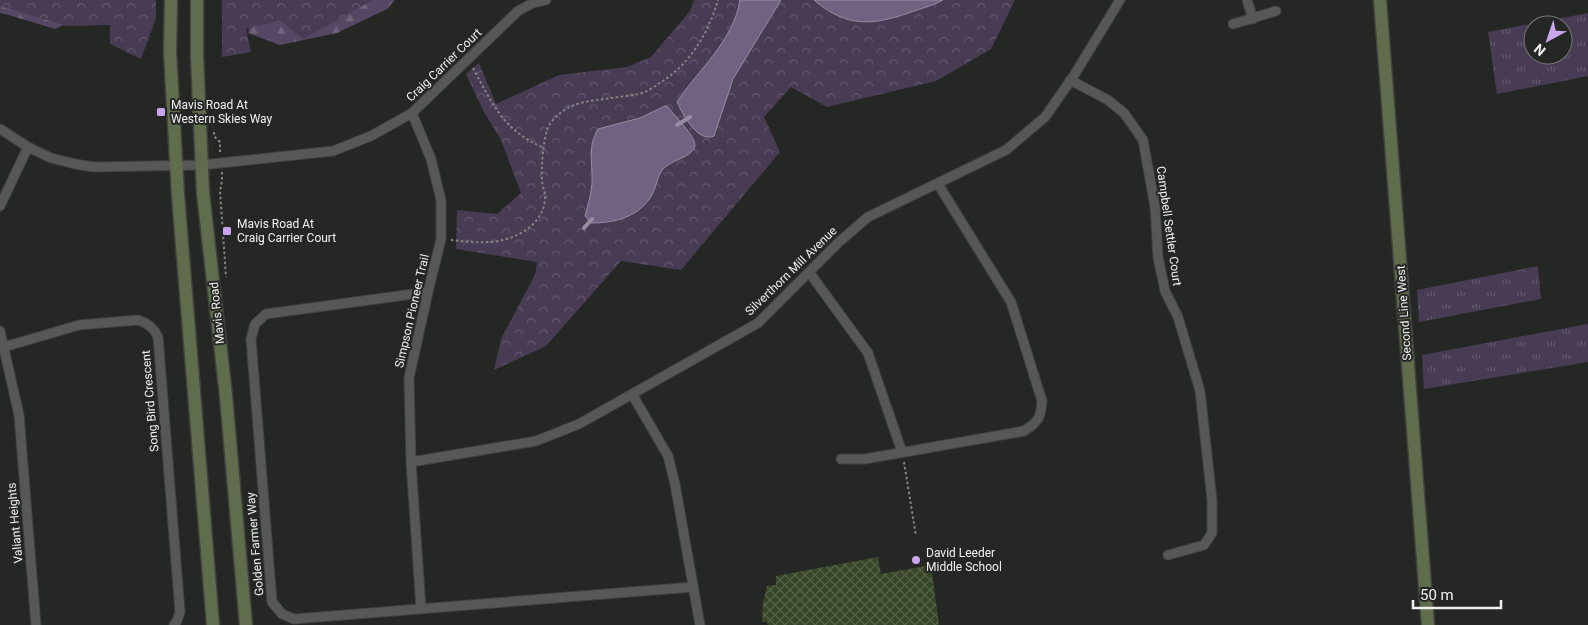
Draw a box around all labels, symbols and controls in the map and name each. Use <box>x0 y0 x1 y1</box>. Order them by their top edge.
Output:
north arrow <box>1523 15 1573 65</box>
street label: Craig Carrier Court <box>403 25 485 104</box>
text: N <box>1531 41 1549 59</box>
place label: Mavis Road At Western Skies Way <box>171 98 273 126</box>
marker: Mavis Road At Western Skies Way <box>155 106 167 118</box>
street label: Campbell Settler Court <box>1154 165 1184 287</box>
place label: Mavis Road At Craig Carrier Court <box>237 217 336 245</box>
street label: Silverthorn Mill Avenue <box>742 224 840 318</box>
marker: Mavis Road At Craig Carrier Court <box>221 225 233 237</box>
street label: Simpson Pioneer Trail <box>392 253 432 369</box>
street label: Second Line West <box>1394 265 1414 361</box>
street label: Mavis Road <box>207 281 227 345</box>
street label: Song Bird Crescent <box>139 350 161 452</box>
street label: Valiant Heights <box>4 482 26 564</box>
street label: Golden Farmer Way <box>243 491 267 597</box>
place label: David Leeder Middle School <box>926 546 1002 574</box>
marker: David Leeder Middle School <box>910 554 922 566</box>
scale bar <box>1413 578 1500 610</box>
text: 50 m <box>1420 586 1454 604</box>

